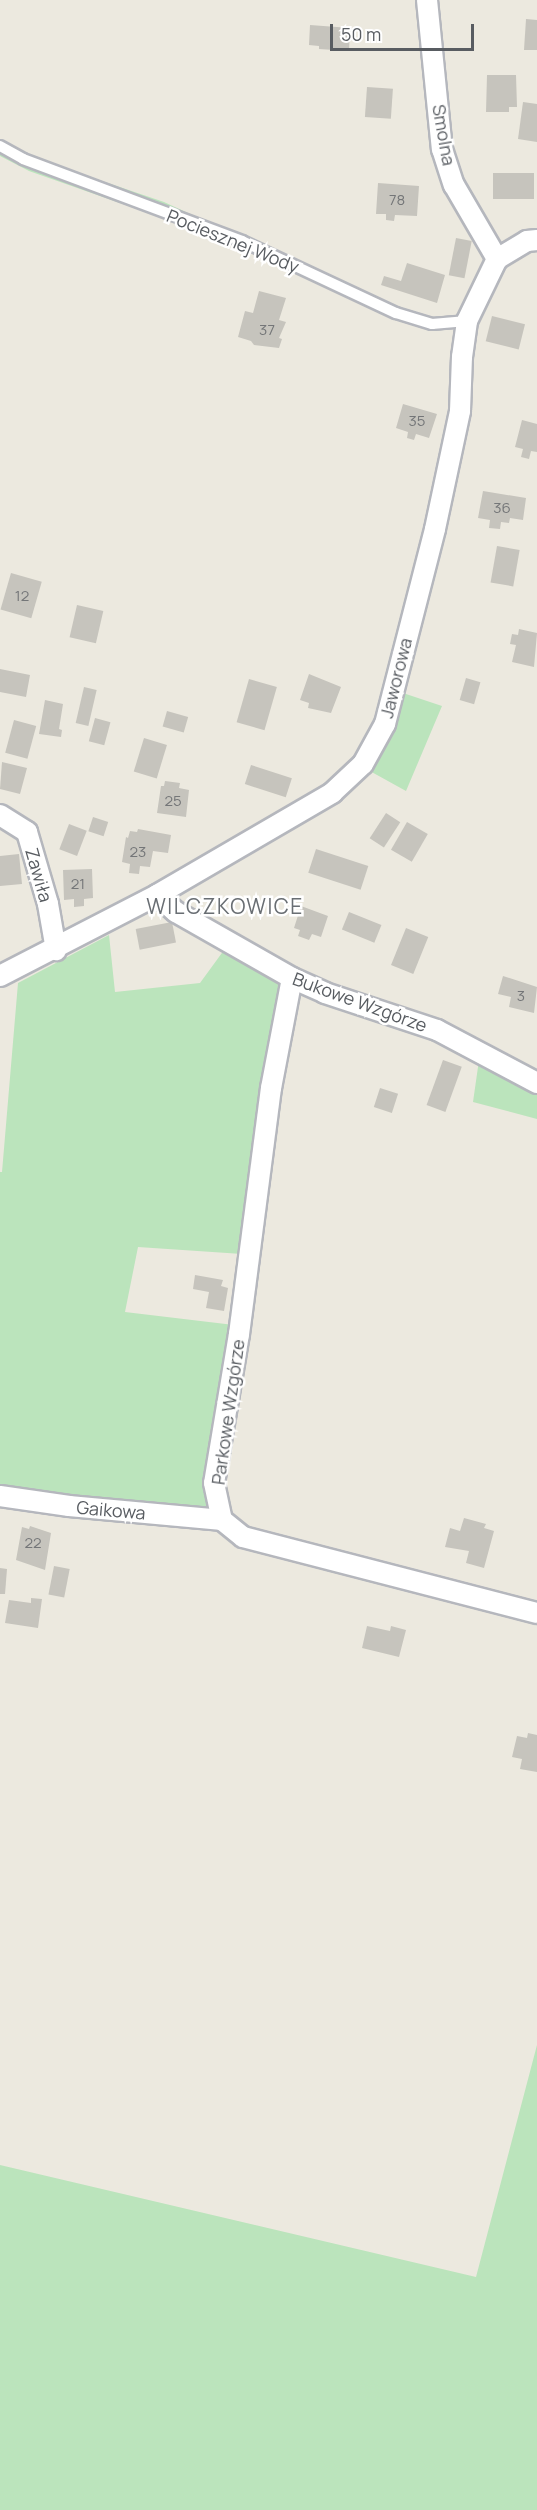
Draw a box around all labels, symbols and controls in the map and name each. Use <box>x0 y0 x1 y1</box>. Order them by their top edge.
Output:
scale bar <box>333 12 477 50</box>
text: 50 m <box>341 22 381 46</box>
street label: Smolna <box>428 103 460 167</box>
house number: 78 <box>389 191 405 209</box>
street label: Pociesznej Wody <box>164 205 302 277</box>
house number: 37 <box>259 321 275 339</box>
house number: 35 <box>409 412 425 430</box>
house number: 36 <box>493 499 511 517</box>
house number: 12 <box>15 587 29 605</box>
street label: Jaworowa <box>376 636 416 720</box>
house number: 25 <box>164 792 182 810</box>
house number: 23 <box>130 843 146 861</box>
street label: Zawiła <box>21 846 57 904</box>
house number: 21 <box>71 875 85 893</box>
district label: WILCZKOWICE <box>146 893 304 919</box>
street label: Bukowe Wzgórze <box>290 968 430 1036</box>
house number: 3 <box>517 987 525 1005</box>
street label: Parkowe Wzgórze <box>207 1338 249 1486</box>
street label: Gaikowa <box>76 1496 146 1524</box>
house number: 22 <box>24 1534 42 1552</box>

